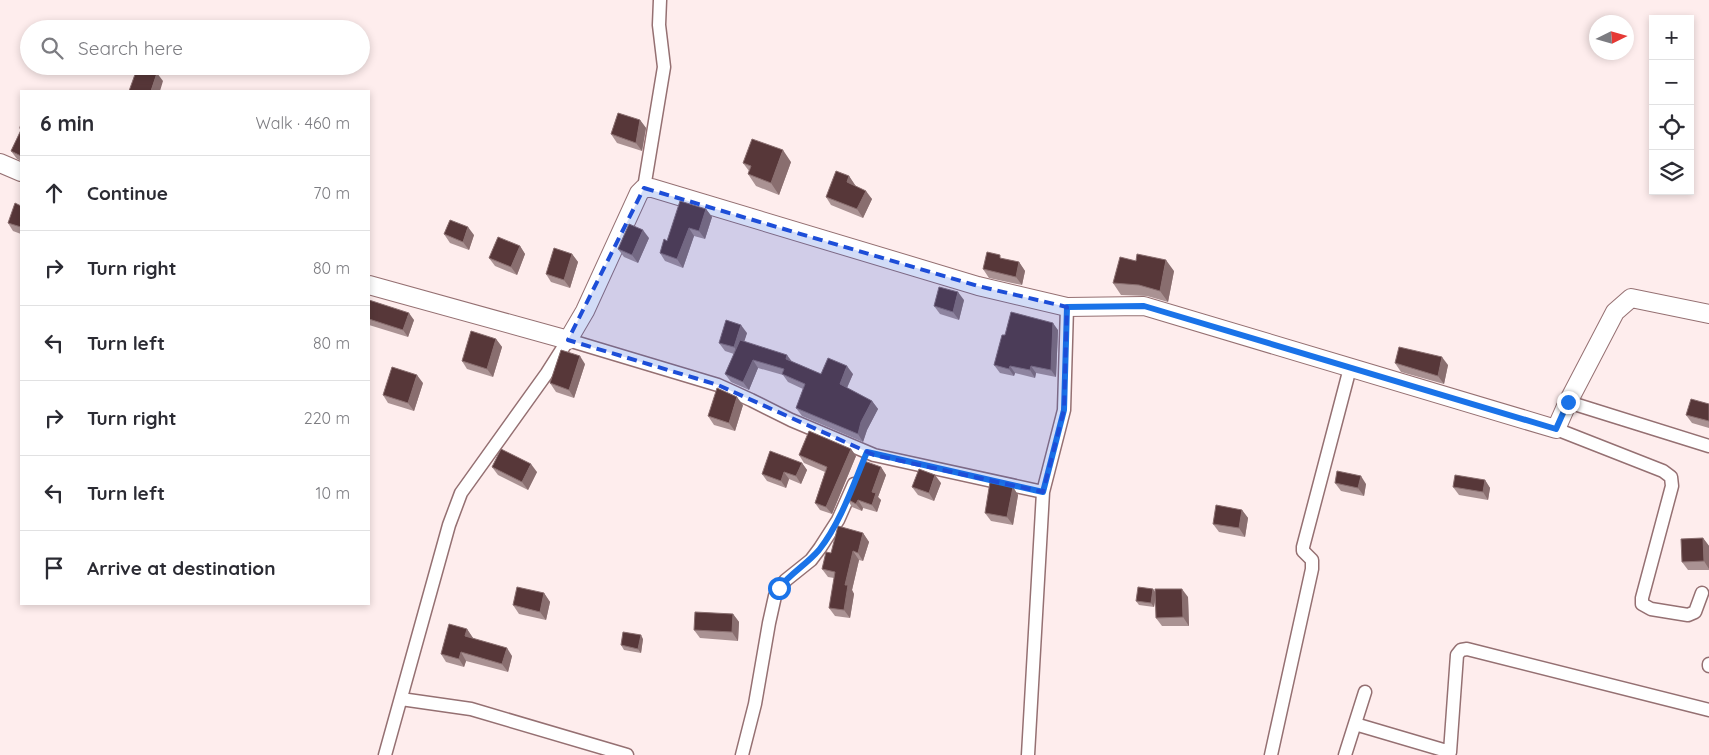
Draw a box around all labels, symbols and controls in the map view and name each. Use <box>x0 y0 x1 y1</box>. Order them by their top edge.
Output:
north arrow <box>1589 15 1634 60</box>
map controls <box>1649 15 1694 195</box>
button: + <box>1649 15 1694 60</box>
search box <box>20 20 370 75</box>
icon: search <box>38 34 66 62</box>
text: Search here <box>78 36 183 60</box>
button: − <box>1649 60 1694 105</box>
button: locate <box>1649 105 1694 150</box>
text: 6 min <box>40 110 94 136</box>
text: Walk · 460 m <box>255 113 350 133</box>
button: layers <box>1649 150 1694 195</box>
icon: ahead <box>40 179 68 207</box>
text: Continue <box>87 181 168 205</box>
text: 70 m <box>313 183 350 203</box>
icon: right <box>40 254 68 282</box>
text: Turn right <box>87 256 176 280</box>
text: 80 m <box>313 258 350 278</box>
icon: left <box>40 329 68 357</box>
text: Turn left <box>87 331 165 355</box>
text: 80 m <box>313 333 350 353</box>
route end <box>1557 391 1580 414</box>
icon: right <box>40 404 68 432</box>
text: Turn right <box>87 406 176 430</box>
text: 220 m <box>304 408 350 428</box>
icon: left <box>40 479 68 507</box>
text: Turn left <box>87 481 165 505</box>
text: 10 m <box>316 483 350 503</box>
icon: arrive <box>40 554 68 582</box>
text: Arrive at destination <box>87 556 276 580</box>
route start <box>768 577 791 600</box>

